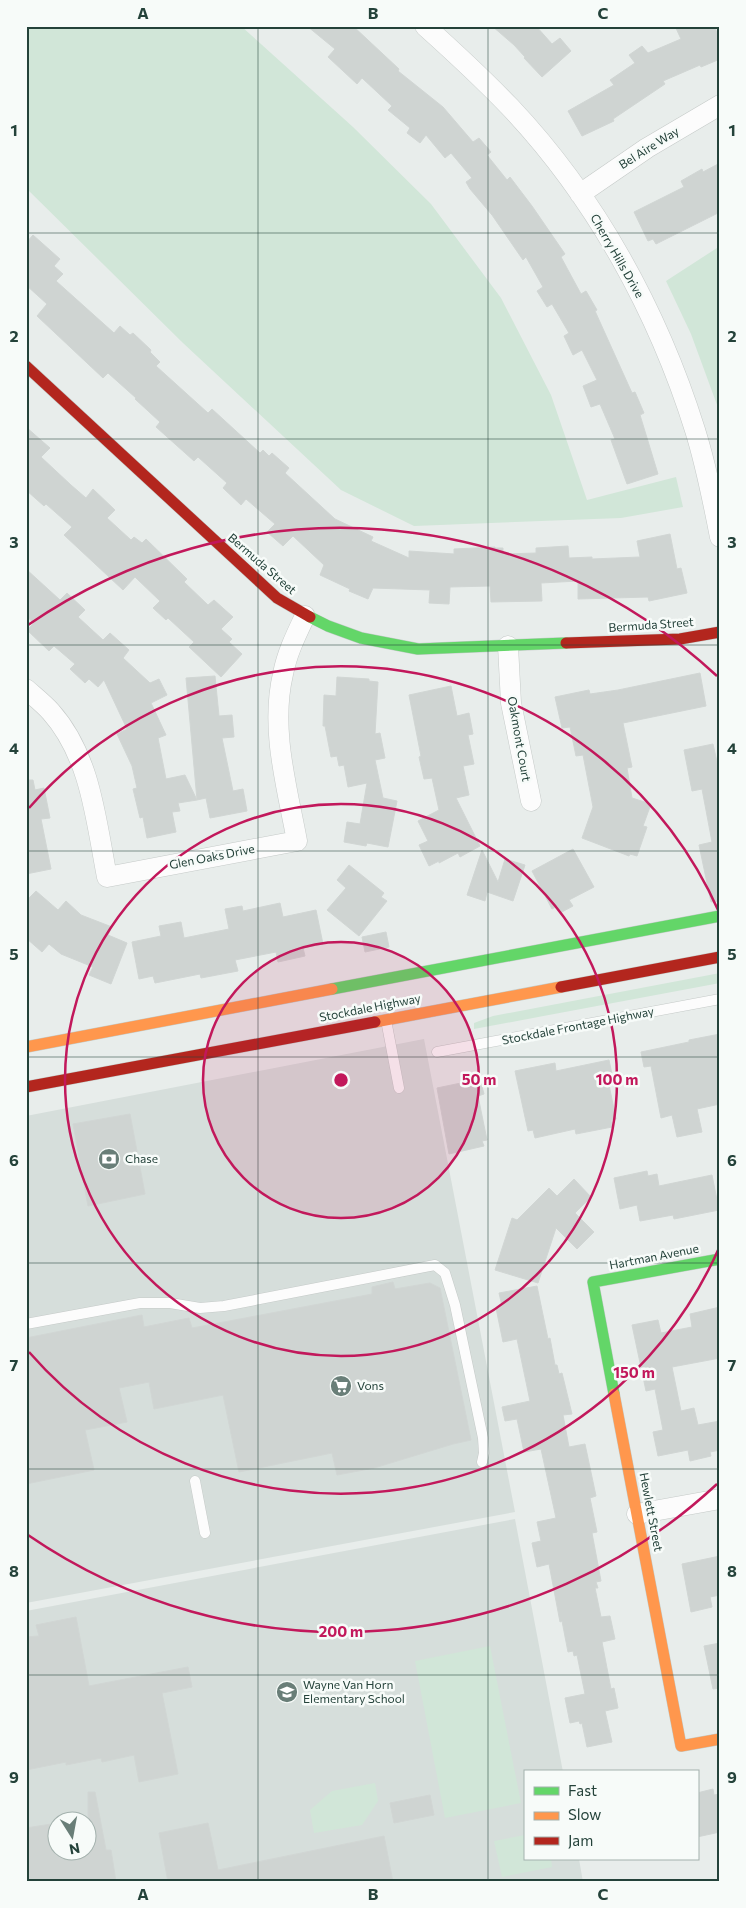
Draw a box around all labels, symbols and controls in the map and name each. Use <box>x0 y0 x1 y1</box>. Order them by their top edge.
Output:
text: A <box>137 3 149 22</box>
text: B <box>368 3 379 22</box>
text: C <box>598 3 609 22</box>
text: 1 <box>10 120 18 139</box>
text: 1 <box>728 120 736 139</box>
street label: Bel Aire Way <box>616 123 681 171</box>
street label: Cherry Hills Drive <box>588 211 648 300</box>
text: 2 <box>9 326 19 345</box>
text: 2 <box>727 326 737 345</box>
street label: Bermuda Street <box>226 530 300 597</box>
text: 3 <box>9 532 19 551</box>
text: 3 <box>727 532 737 551</box>
street label: Bermuda Street <box>608 614 694 634</box>
street label: Oakmont Court <box>506 695 534 783</box>
text: 4 <box>9 738 19 757</box>
text: 4 <box>727 738 737 757</box>
street label: Glen Oaks Drive <box>168 841 256 871</box>
text: 5 <box>9 944 19 963</box>
text: 5 <box>727 944 737 963</box>
street label: Stockdale Highway <box>318 990 422 1024</box>
street label: Stockdale Frontage Highway <box>501 1003 655 1047</box>
text: 50 m <box>462 1070 496 1088</box>
text: 100 m <box>596 1070 638 1088</box>
centre of rings <box>332 1071 350 1089</box>
bank icon: Chase <box>97 1147 121 1171</box>
text: 6 <box>9 1150 19 1169</box>
text: 6 <box>727 1150 737 1169</box>
place label: Chase <box>125 1151 158 1165</box>
street label: Hartman Avenue <box>608 1240 700 1272</box>
text: 7 <box>10 1355 19 1374</box>
text: 7 <box>728 1355 737 1374</box>
text: 150 m <box>613 1363 655 1381</box>
supermarket icon: Vons <box>329 1374 353 1398</box>
place label: Vons <box>357 1378 384 1392</box>
street label: Hewlett Street <box>637 1471 667 1553</box>
text: 8 <box>9 1561 19 1580</box>
text: 8 <box>727 1561 737 1580</box>
text: 200 m <box>319 1622 363 1640</box>
place label: Wayne Van Horn Elementary School <box>303 1677 405 1705</box>
school or university icon: Wayne Van Horn Elementary School <box>275 1680 299 1704</box>
text: 9 <box>9 1767 19 1786</box>
text: 9 <box>727 1767 737 1786</box>
legend <box>524 1770 698 1860</box>
text: Fast <box>568 1781 597 1799</box>
text: Slow <box>568 1805 601 1823</box>
north arrow <box>48 1810 98 1860</box>
text: Jam <box>568 1831 593 1849</box>
text: N <box>68 1840 81 1859</box>
text: A <box>137 1884 149 1903</box>
text: B <box>368 1884 379 1903</box>
text: C <box>598 1884 609 1903</box>

